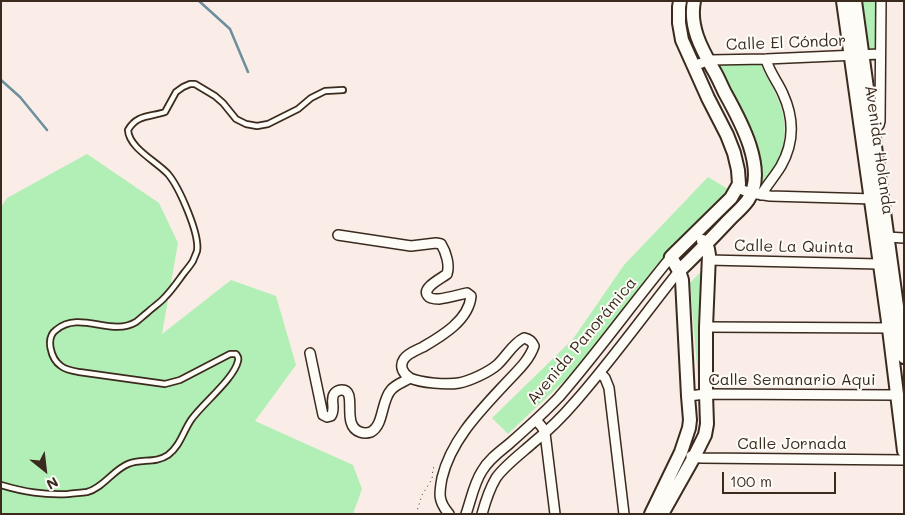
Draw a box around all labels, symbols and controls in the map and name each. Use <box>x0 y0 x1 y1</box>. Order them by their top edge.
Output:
street label: Calle El Cóndor <box>726 31 846 55</box>
street label: Avenida Holanda <box>860 84 898 216</box>
street label: Calle La Quinta <box>734 236 854 258</box>
street label: Avenida Panorámica <box>523 274 641 408</box>
street label: Calle Semanario Aqui <box>708 370 876 390</box>
street label: Calle Jornada <box>737 434 847 454</box>
north arrow <box>20 445 70 495</box>
scale bar <box>725 462 839 494</box>
text: 100 m <box>730 471 772 491</box>
text: N <box>43 473 62 494</box>

